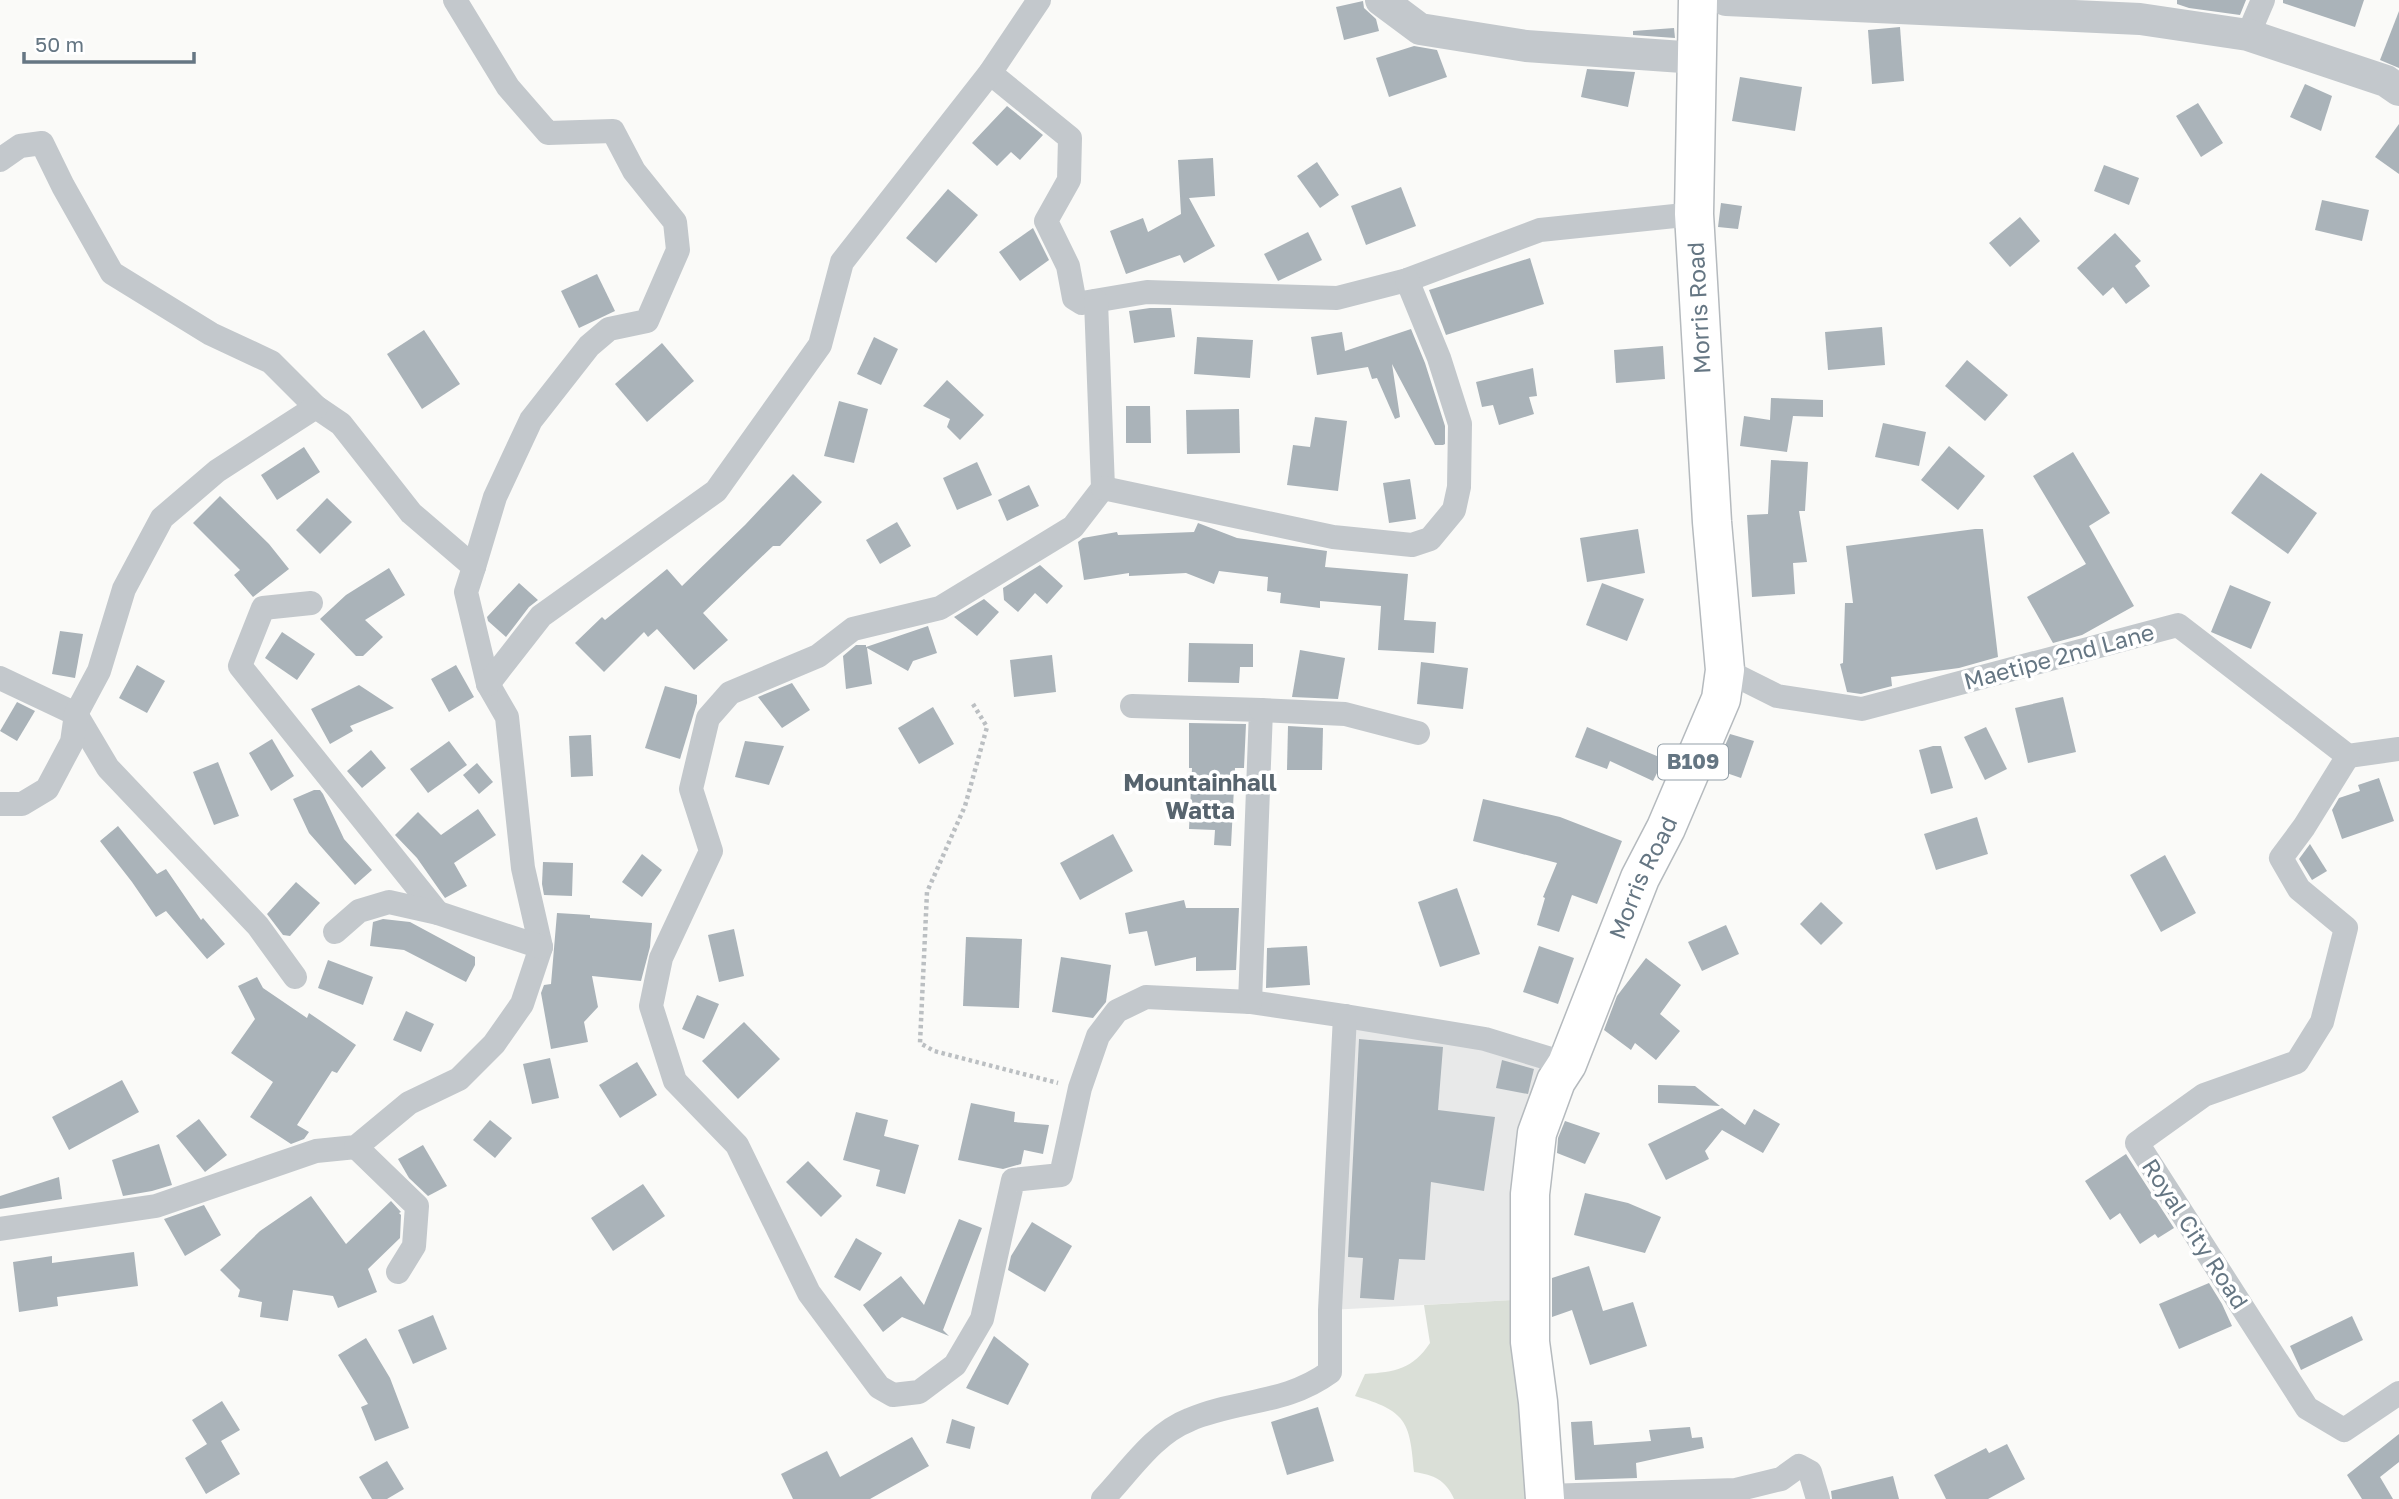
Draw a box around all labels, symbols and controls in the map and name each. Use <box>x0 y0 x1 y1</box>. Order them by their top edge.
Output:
scale bar <box>24 21 194 65</box>
text: 50 m <box>35 31 84 57</box>
street label: Morris Road <box>1681 241 1715 375</box>
street label: Maetipe 2nd Lane <box>1960 617 2157 695</box>
road number: B109 <box>1658 744 1728 780</box>
district label: Mountainhall Watta <box>1123 767 1277 824</box>
street label: Morris Road <box>1602 812 1682 943</box>
street label: Royal City Road <box>2137 1153 2255 1314</box>

